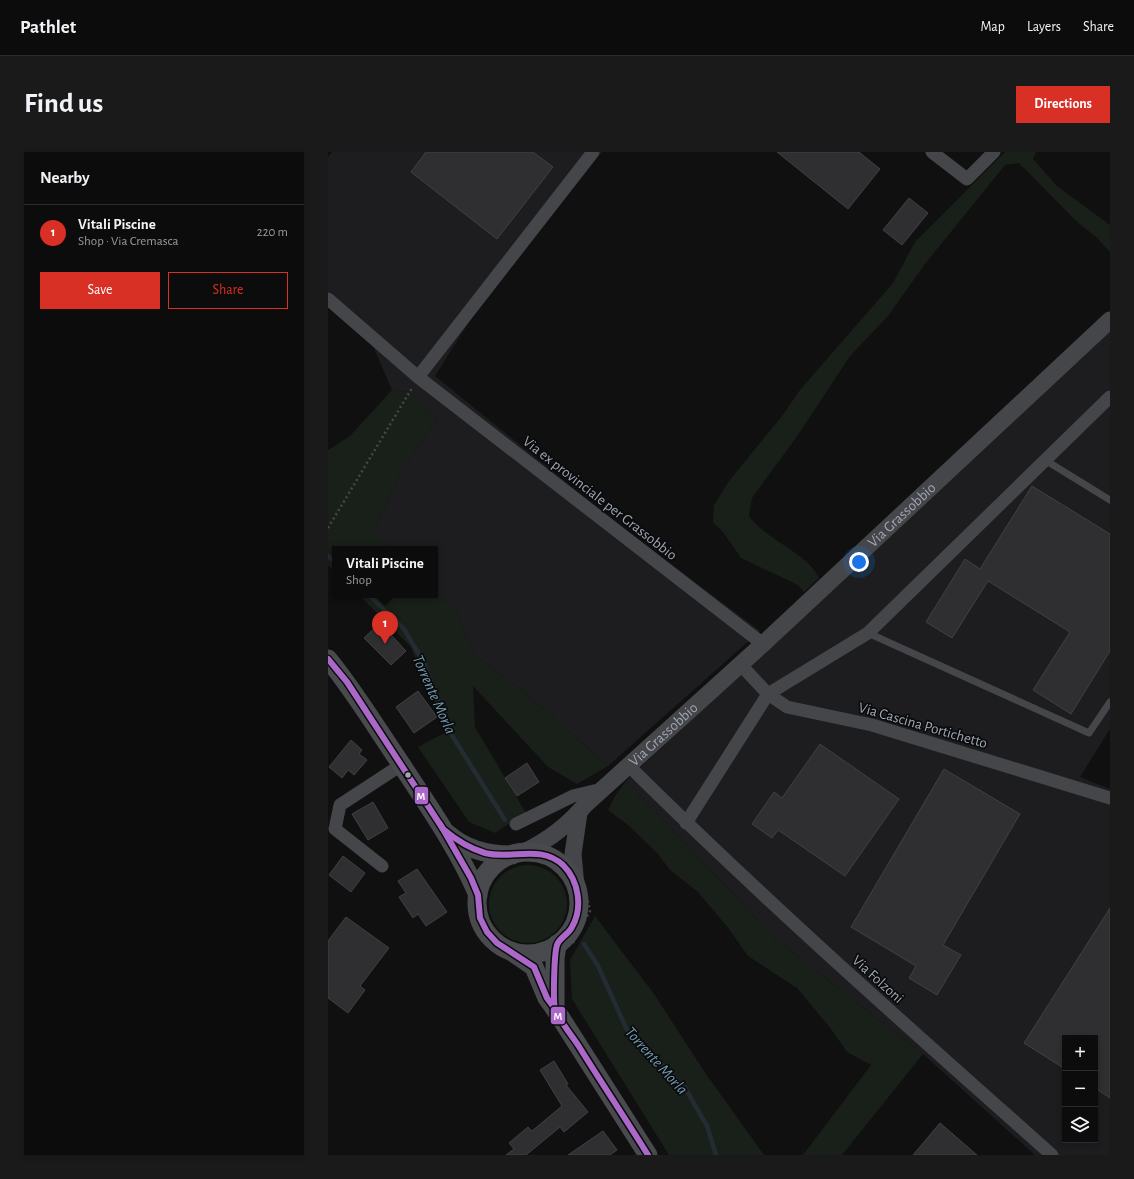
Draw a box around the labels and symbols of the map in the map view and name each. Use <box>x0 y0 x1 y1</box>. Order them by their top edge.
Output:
street label: Via ex provinciale per Grassobbio <box>520 434 680 563</box>
street label: Via Grassobbio <box>865 480 939 550</box>
your location <box>849 552 869 572</box>
pin: 1 <box>372 611 398 644</box>
water label: Torrente Morla <box>410 652 459 736</box>
street label: Via Grassobbio <box>626 700 701 769</box>
street label: Via Cascina Portichetto <box>857 700 989 751</box>
unlabelled marker <box>403 770 413 780</box>
line badge: M <box>414 786 429 805</box>
text: M <box>417 791 426 802</box>
street label: Via Folzoni <box>849 953 906 1006</box>
line badge: M <box>550 1006 566 1025</box>
text: M <box>554 1011 563 1022</box>
water label: Torrente Morla <box>622 1024 691 1098</box>

